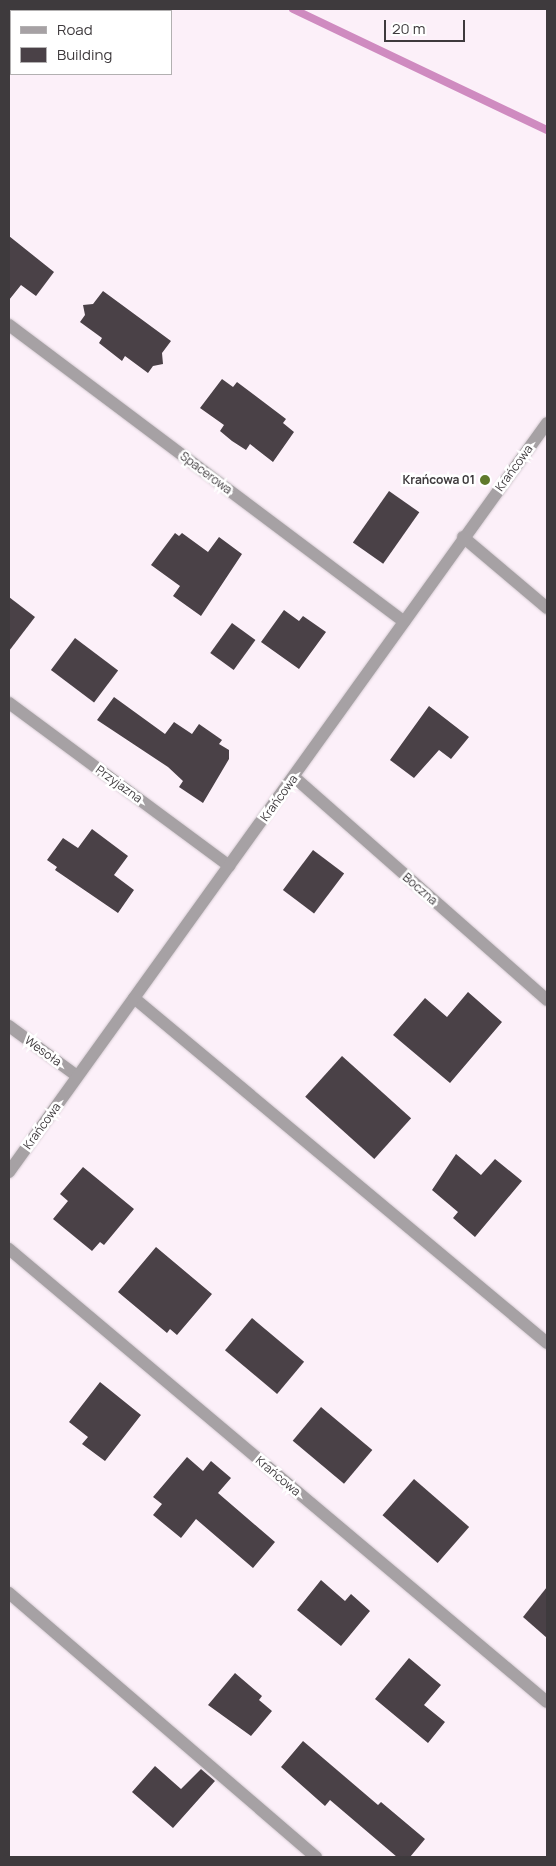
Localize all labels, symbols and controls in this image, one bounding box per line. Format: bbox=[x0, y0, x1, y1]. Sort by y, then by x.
legend bbox=[10, 10, 172, 75]
scale bar bbox=[386, 10, 467, 42]
text: 20 m bbox=[392, 18, 425, 39]
text: Road bbox=[57, 19, 93, 40]
text: Building bbox=[57, 44, 112, 65]
street label: Krańcowa bbox=[492, 442, 536, 494]
street label: Spacerowa bbox=[177, 449, 235, 497]
place label: Krańcowa 01 bbox=[403, 473, 475, 487]
marker: Krańcowa 01 bbox=[479, 474, 491, 486]
street label: Przyjazna bbox=[93, 762, 145, 806]
street label: Krańcowa bbox=[257, 772, 301, 824]
street label: Boczna bbox=[400, 870, 440, 908]
street label: Wesoła bbox=[22, 1033, 64, 1069]
street label: Krańcowa bbox=[20, 1100, 64, 1152]
street label: Krańcowa bbox=[253, 1453, 303, 1499]

